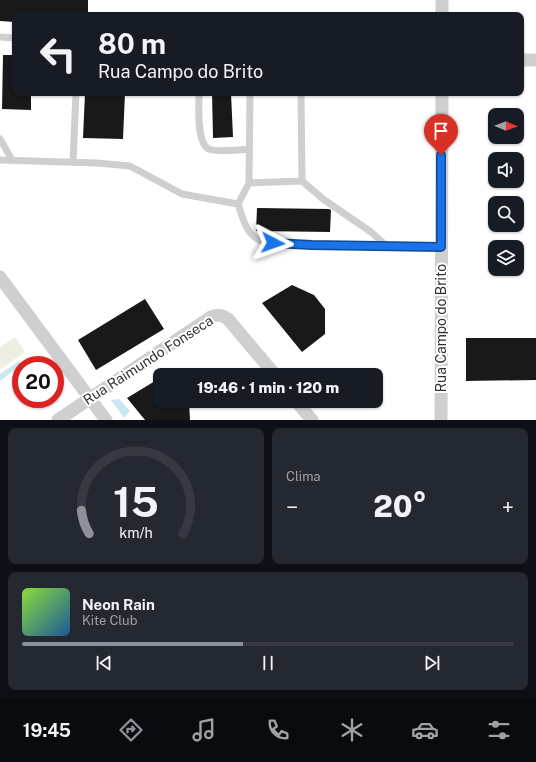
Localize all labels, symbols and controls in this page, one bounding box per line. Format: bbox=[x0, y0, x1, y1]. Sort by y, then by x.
text: 80 m bbox=[98, 27, 166, 60]
icon: left bbox=[32, 28, 84, 80]
text: Rua Campo do Brito bbox=[98, 61, 263, 82]
north arrow bbox=[488, 108, 524, 144]
map controls bbox=[488, 108, 524, 276]
pin bbox=[424, 114, 458, 155]
icon: arrive bbox=[430, 120, 452, 142]
button: sound bbox=[488, 152, 524, 188]
button: search bbox=[488, 196, 524, 232]
position arrow bbox=[252, 222, 294, 264]
button: layers bbox=[488, 240, 524, 276]
street label: Rua Campo do Brito bbox=[433, 264, 449, 392]
street label: Rua Raimundo Fonseca bbox=[80, 312, 216, 408]
speed limit sign: 20 bbox=[12, 356, 64, 408]
text: 19:46 · 1 min · 120 m bbox=[197, 379, 339, 396]
text: Clima bbox=[286, 469, 321, 484]
text: 15 bbox=[113, 477, 159, 526]
text: 20° bbox=[373, 488, 427, 524]
text: − bbox=[286, 494, 298, 520]
text: + bbox=[502, 494, 514, 520]
text: km/h bbox=[119, 524, 153, 541]
text: Neon Rain bbox=[82, 596, 155, 613]
text: Kite Club bbox=[82, 613, 137, 628]
icon: previous bbox=[93, 652, 115, 674]
icon: pause bbox=[257, 652, 279, 674]
icon: next bbox=[421, 652, 443, 674]
icon: directions bbox=[117, 716, 145, 744]
icon: music bbox=[190, 716, 218, 744]
icon: phone bbox=[264, 716, 292, 744]
icon: climate bbox=[338, 716, 366, 744]
icon: car bbox=[411, 716, 439, 744]
icon: filters bbox=[485, 716, 513, 744]
text: 19:45 bbox=[23, 720, 71, 741]

